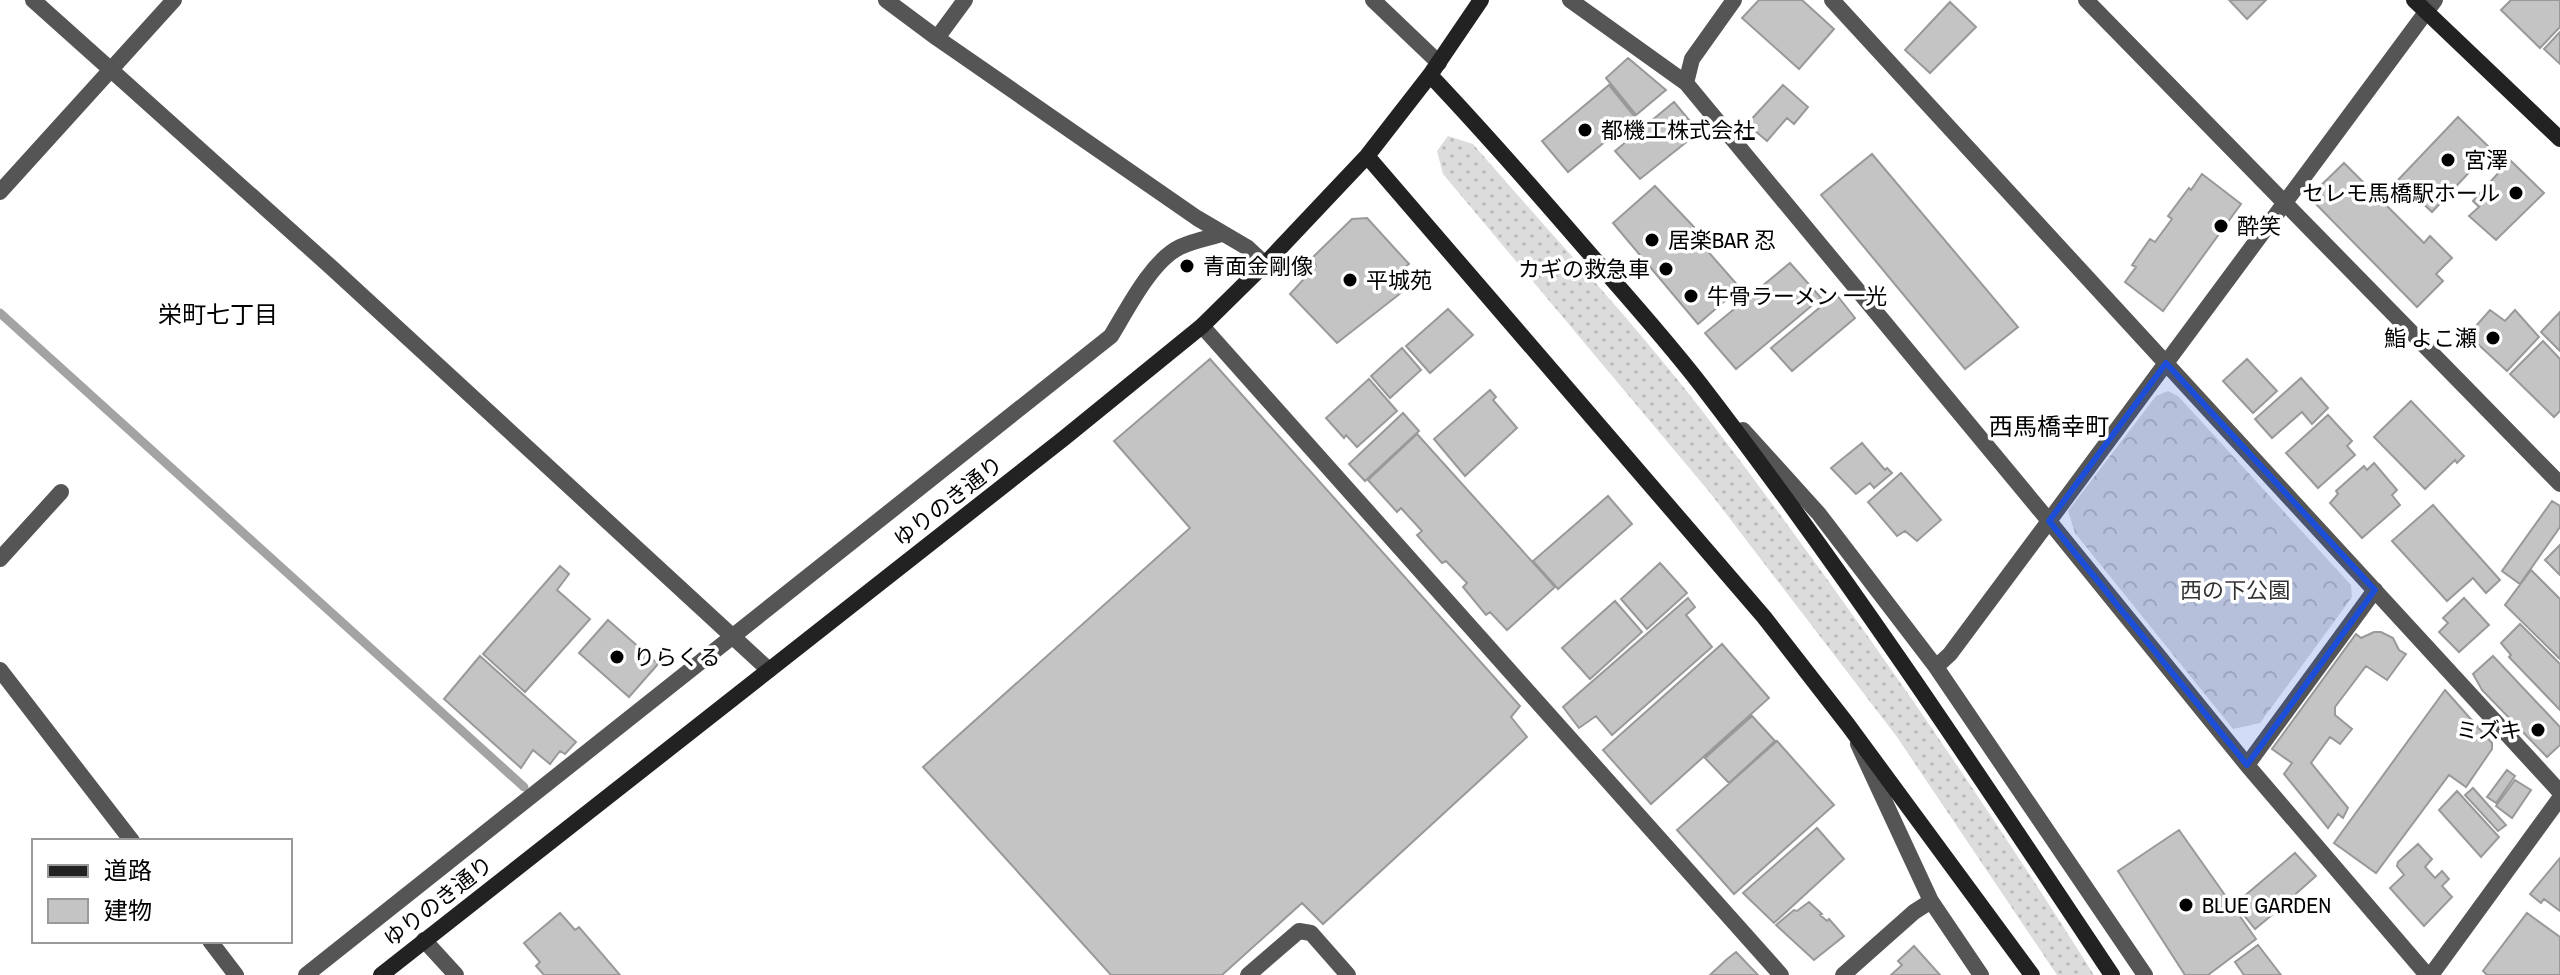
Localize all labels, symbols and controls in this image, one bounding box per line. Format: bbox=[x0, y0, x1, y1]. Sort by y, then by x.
place label: 都機工株式会社 bbox=[1601, 115, 1755, 145]
marker: 都機工株式会社 bbox=[1576, 121, 1594, 139]
place label: 宮澤 bbox=[2464, 145, 2508, 175]
marker: 宮澤 bbox=[2439, 151, 2457, 169]
place label: セレモ馬橋駅ホール bbox=[2302, 178, 2500, 208]
marker: セレモ馬橋駅ホール bbox=[2507, 184, 2525, 202]
place label: 酔笑 bbox=[2237, 211, 2281, 241]
marker: 酔笑 bbox=[2212, 217, 2230, 235]
place label: 居楽BAR 忍 bbox=[1668, 225, 1776, 255]
marker: 居楽BAR 忍 bbox=[1643, 231, 1661, 249]
place label: 青面金剛像 bbox=[1203, 251, 1313, 281]
place label: カギの救急車 bbox=[1518, 254, 1650, 284]
marker: 青面金剛像 bbox=[1178, 257, 1196, 275]
marker: カギの救急車 bbox=[1657, 260, 1675, 278]
place label: 平城苑 bbox=[1366, 265, 1432, 295]
marker: 平城苑 bbox=[1341, 271, 1359, 289]
place label: 牛骨ラーメン 一光 bbox=[1707, 281, 1887, 311]
marker: 牛骨ラーメン 一光 bbox=[1682, 287, 1700, 305]
district label: 栄町七丁目 bbox=[158, 298, 278, 330]
place label: 鮨 よこ瀬 bbox=[2384, 323, 2477, 353]
marker: 鮨 よこ瀬 bbox=[2484, 329, 2502, 347]
district label: 西馬橋幸町 bbox=[1989, 410, 2109, 442]
street label: ゆりのき通り bbox=[887, 449, 1009, 553]
park label: 西の下公園 bbox=[2180, 575, 2290, 605]
place label: りらくる bbox=[633, 642, 721, 672]
marker: りらくる bbox=[608, 648, 626, 666]
place label: ミズキ bbox=[2456, 715, 2522, 745]
marker: ミズキ bbox=[2529, 721, 2547, 739]
legend bbox=[32, 839, 292, 943]
street label: ゆりのき通り bbox=[377, 849, 499, 953]
text: 道路 bbox=[104, 854, 152, 886]
place label: BLUE GARDEN bbox=[2202, 890, 2331, 920]
text: 建物 bbox=[104, 894, 152, 926]
marker: BLUE GARDEN bbox=[2177, 896, 2195, 914]

